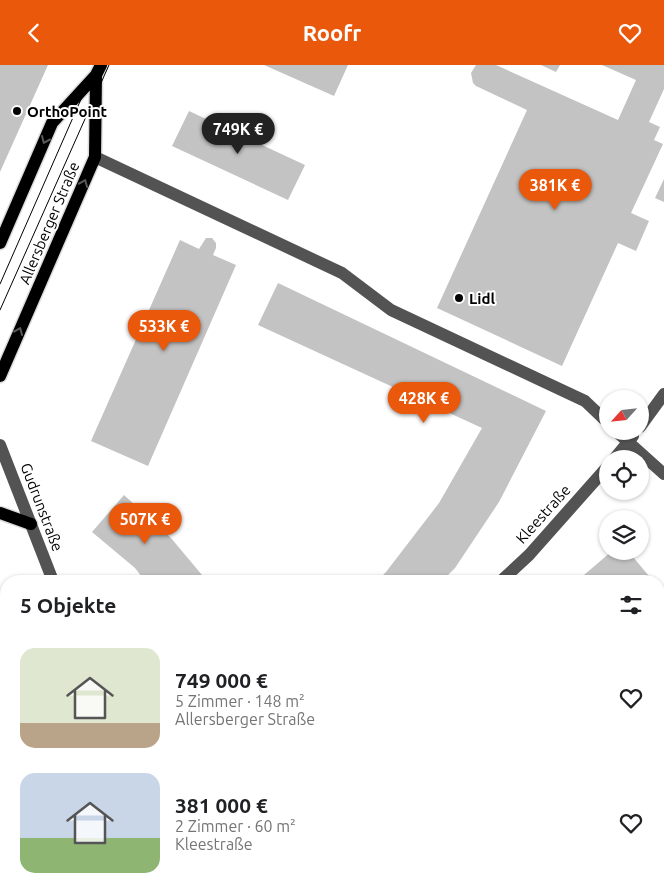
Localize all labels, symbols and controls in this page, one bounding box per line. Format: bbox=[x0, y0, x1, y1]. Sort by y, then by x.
icon: back bbox=[20, 19, 48, 47]
icon: heart bbox=[616, 19, 644, 47]
text: Roofr bbox=[303, 20, 361, 45]
place label: OrthoPoint bbox=[27, 103, 108, 120]
marker: OrthoPoint bbox=[11, 105, 23, 117]
pin: 749K € bbox=[197, 113, 279, 155]
text: 749K € bbox=[213, 120, 263, 138]
one-way arrow bbox=[41, 135, 52, 144]
street label: Allersberger Straße bbox=[16, 159, 82, 287]
pin: 381K € bbox=[514, 169, 596, 211]
text: 381K € bbox=[530, 176, 580, 194]
one-way arrow bbox=[78, 179, 88, 187]
place label: Lidl bbox=[469, 290, 495, 307]
marker: Lidl bbox=[453, 292, 465, 304]
pin: 533K € bbox=[123, 309, 205, 352]
text: 533K € bbox=[139, 317, 189, 335]
one-way arrow bbox=[13, 328, 23, 336]
pin: 428K € bbox=[383, 381, 465, 424]
text: 428K € bbox=[399, 389, 449, 407]
north arrow bbox=[599, 390, 649, 440]
map controls bbox=[599, 390, 649, 560]
button: locate bbox=[599, 450, 649, 500]
street label: Gudrunstraße bbox=[17, 460, 67, 554]
street label: Kleestraße bbox=[512, 481, 574, 547]
pin: 507K € bbox=[104, 503, 186, 545]
text: 507K € bbox=[120, 510, 170, 528]
button: layers bbox=[599, 510, 649, 560]
icon: filters bbox=[617, 591, 645, 619]
text: 5 Objekte bbox=[20, 593, 116, 617]
icon: home bbox=[60, 668, 120, 728]
text: 749 000 € bbox=[175, 668, 268, 692]
icon: heart bbox=[617, 684, 645, 712]
text: 5 Zimmer · 148 m² bbox=[175, 692, 305, 710]
text: Allersberger Straße bbox=[175, 710, 315, 728]
icon: home bbox=[60, 793, 120, 853]
text: 381 000 € bbox=[175, 793, 268, 817]
icon: heart bbox=[617, 809, 645, 837]
text: 2 Zimmer · 60 m² bbox=[175, 817, 296, 835]
text: Kleestraße bbox=[175, 835, 253, 853]

